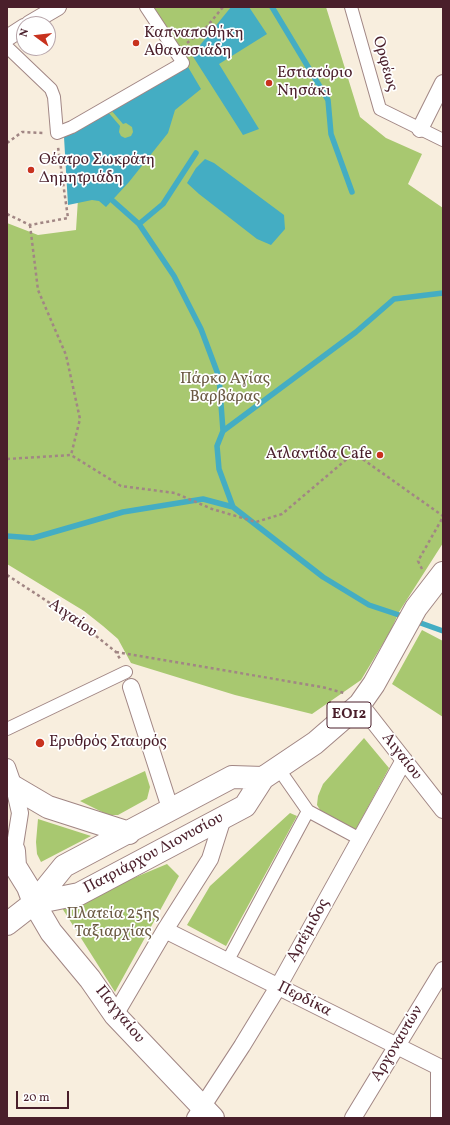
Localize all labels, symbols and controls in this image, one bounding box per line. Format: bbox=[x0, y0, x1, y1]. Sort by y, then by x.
north arrow bbox=[16, 16, 56, 56]
place label: Καπναποθήκη Αθανασιάδη bbox=[144, 24, 244, 62]
text: N bbox=[17, 27, 33, 39]
street label: Ορφέως bbox=[367, 34, 401, 94]
marker: Καπναποθήκη Αθανασιάδη bbox=[131, 38, 141, 48]
place label: Εστιατόριο Νησάκι bbox=[277, 64, 352, 102]
marker: Εστιατόριο Νησάκι bbox=[264, 78, 274, 88]
place label: Θέατρο Σωκράτη Δημητριάδη bbox=[39, 151, 155, 189]
marker: Θέατρο Σωκράτη Δημητριάδη bbox=[26, 165, 36, 175]
park label: Πάρκο Αγίας Βαρβάρας bbox=[180, 370, 270, 408]
place label: Ατλαντίδα Cafe bbox=[266, 445, 372, 465]
marker: Ατλαντίδα Cafe bbox=[375, 450, 385, 460]
street label: Αιγαίου bbox=[44, 595, 100, 643]
road number: ΕΟ12 bbox=[327, 702, 371, 728]
street label: Αιγαίου bbox=[377, 730, 425, 784]
place label: Ερυθρός Σταυρός bbox=[49, 733, 167, 753]
marker: Ερυθρός Σταυρός bbox=[34, 737, 46, 749]
street label: Πατριάρχου Διονυσίου bbox=[81, 809, 227, 899]
street label: Αρτέμιδος bbox=[284, 896, 334, 966]
park label: Πλατεία 25ης Ταξιαρχίας bbox=[66, 905, 160, 943]
street label: Περδίκα bbox=[274, 978, 334, 1022]
street label: Παγγαίου bbox=[90, 982, 148, 1048]
street label: Αργοναυτών bbox=[368, 1003, 428, 1085]
scale bar bbox=[18, 1083, 71, 1109]
text: 20 m bbox=[23, 1090, 50, 1106]

